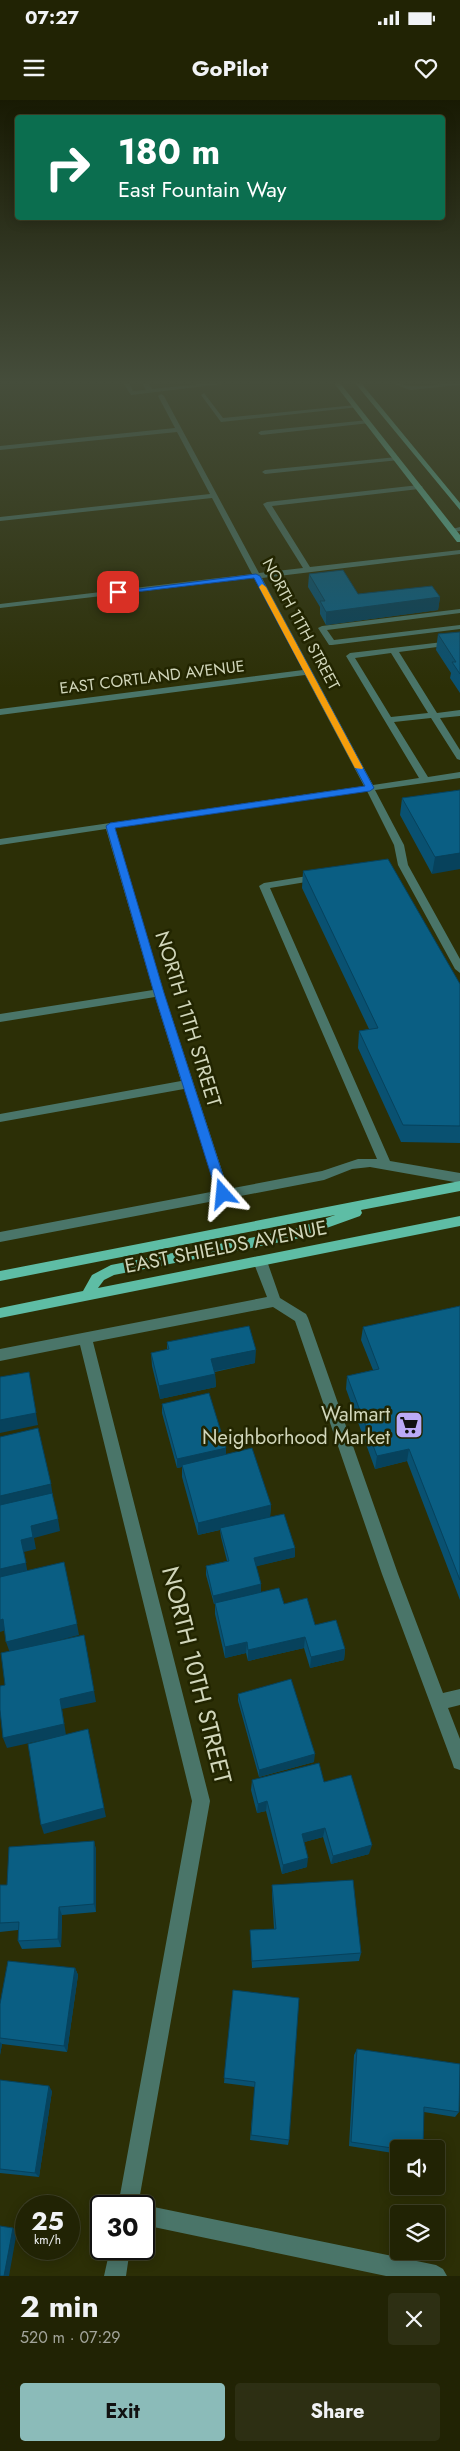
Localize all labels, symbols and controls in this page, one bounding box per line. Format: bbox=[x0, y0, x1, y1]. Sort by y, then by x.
text: 07:27 bbox=[25, 4, 79, 31]
text: GoPilot bbox=[192, 52, 268, 84]
icon: menu bbox=[20, 54, 48, 82]
icon: heart bbox=[412, 54, 440, 82]
text: 180 m bbox=[118, 127, 220, 177]
icon: right bbox=[35, 135, 100, 200]
text: East Fountain Way bbox=[118, 173, 286, 205]
street label: NORTH 11TH STREET bbox=[257, 554, 346, 694]
pin bbox=[97, 571, 139, 613]
icon: arrive bbox=[104, 578, 132, 606]
street label: EAST CORTLAND AVENUE bbox=[58, 654, 246, 700]
street label: NORTH 11TH STREET bbox=[147, 928, 229, 1111]
position arrow bbox=[196, 1167, 248, 1219]
street label: EAST SHIELDS AVENUE bbox=[122, 1213, 330, 1281]
place label: Walmart Neighborhood Market bbox=[202, 1400, 390, 1452]
supermarket icon: Walmart Neighborhood Market bbox=[394, 1410, 424, 1440]
street label: NORTH 10TH STREET bbox=[153, 1563, 241, 1787]
map controls bbox=[390, 2140, 445, 2260]
button: sound bbox=[390, 2140, 445, 2195]
speed limit sign: 30 bbox=[90, 2195, 155, 2260]
text: 25 bbox=[31, 2203, 64, 2239]
button: layers bbox=[390, 2205, 445, 2260]
text: km/h bbox=[34, 2231, 61, 2249]
text: 2 min bbox=[20, 2285, 99, 2328]
button: close bbox=[388, 2293, 440, 2345]
text: 520 m · 07:29 bbox=[20, 2326, 121, 2349]
button: Exit bbox=[20, 2383, 225, 2441]
button: Share bbox=[235, 2383, 440, 2441]

